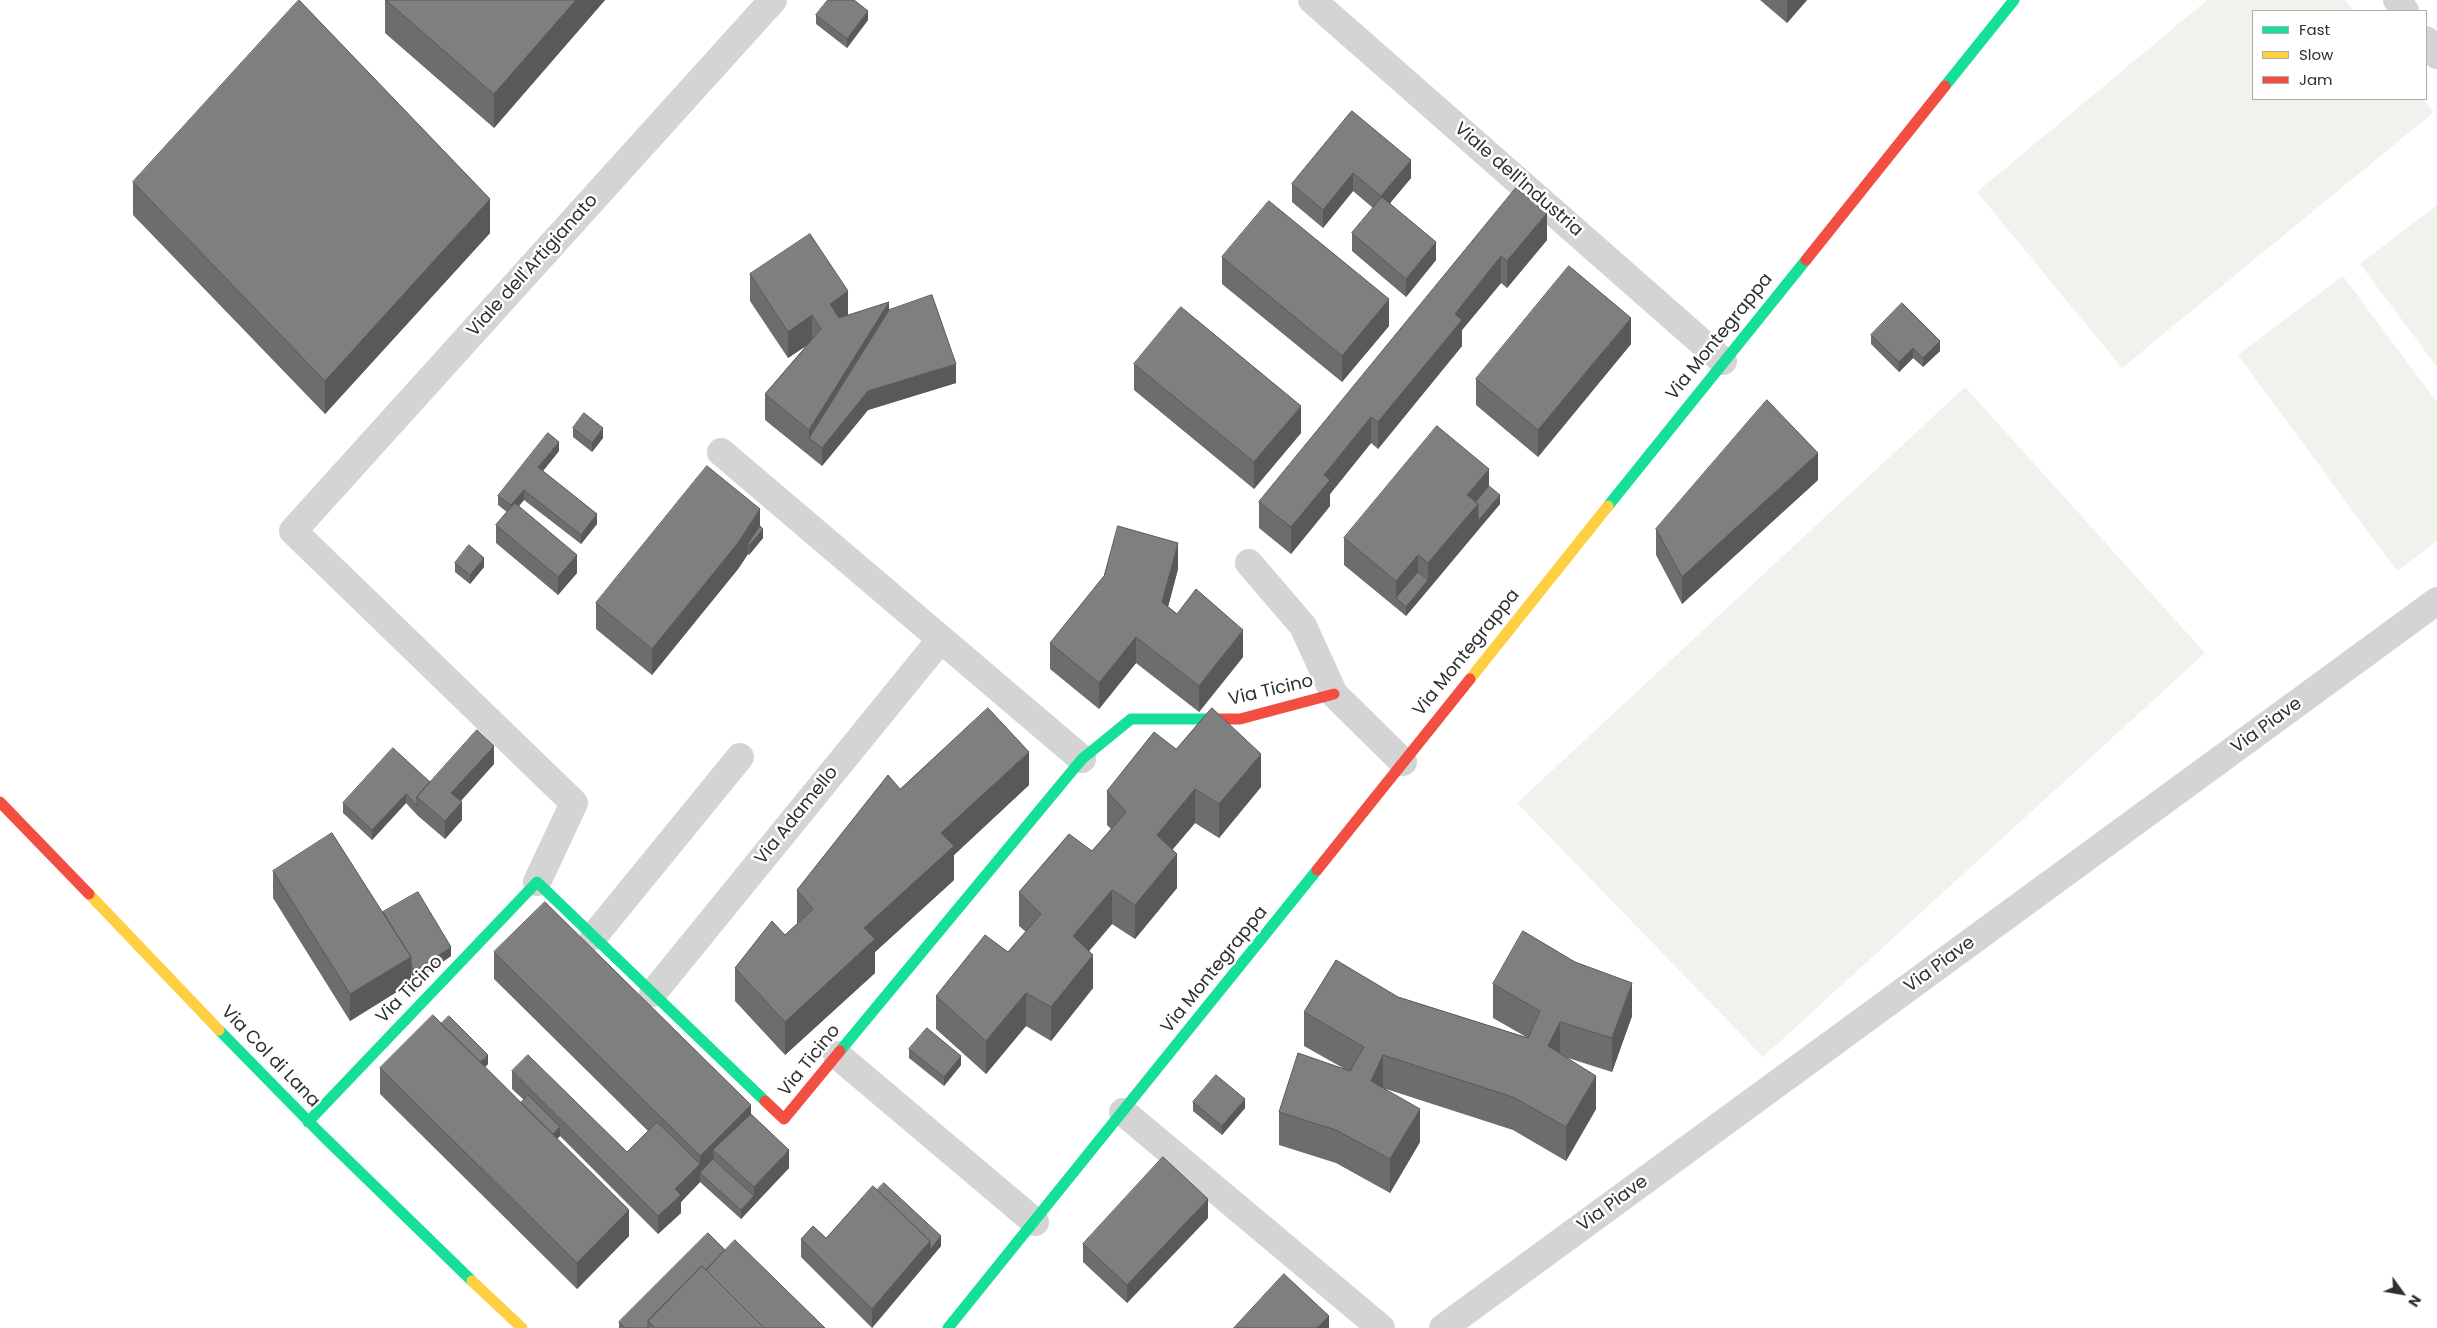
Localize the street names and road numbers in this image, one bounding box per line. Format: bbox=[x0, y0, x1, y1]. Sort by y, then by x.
street label: Viale dell'Industria bbox=[1449, 118, 1587, 242]
street label: Viale dell'Artigianato bbox=[463, 190, 603, 342]
street label: Via Montegrappa bbox=[1662, 269, 1778, 405]
street label: Via Montegrappa bbox=[1409, 585, 1525, 721]
street label: Via Ticino bbox=[1227, 671, 1315, 711]
street label: Via Piave bbox=[2228, 693, 2306, 759]
street label: Via Adamello bbox=[751, 763, 843, 869]
street label: Via Montegrappa bbox=[1157, 902, 1273, 1038]
street label: Via Piave bbox=[1901, 932, 1979, 998]
street label: Via Ticino bbox=[372, 952, 448, 1028]
street label: Via Col di Lana bbox=[216, 1002, 324, 1112]
street label: Via Ticino bbox=[775, 1021, 845, 1101]
street label: Via Piave bbox=[1574, 1171, 1652, 1237]

